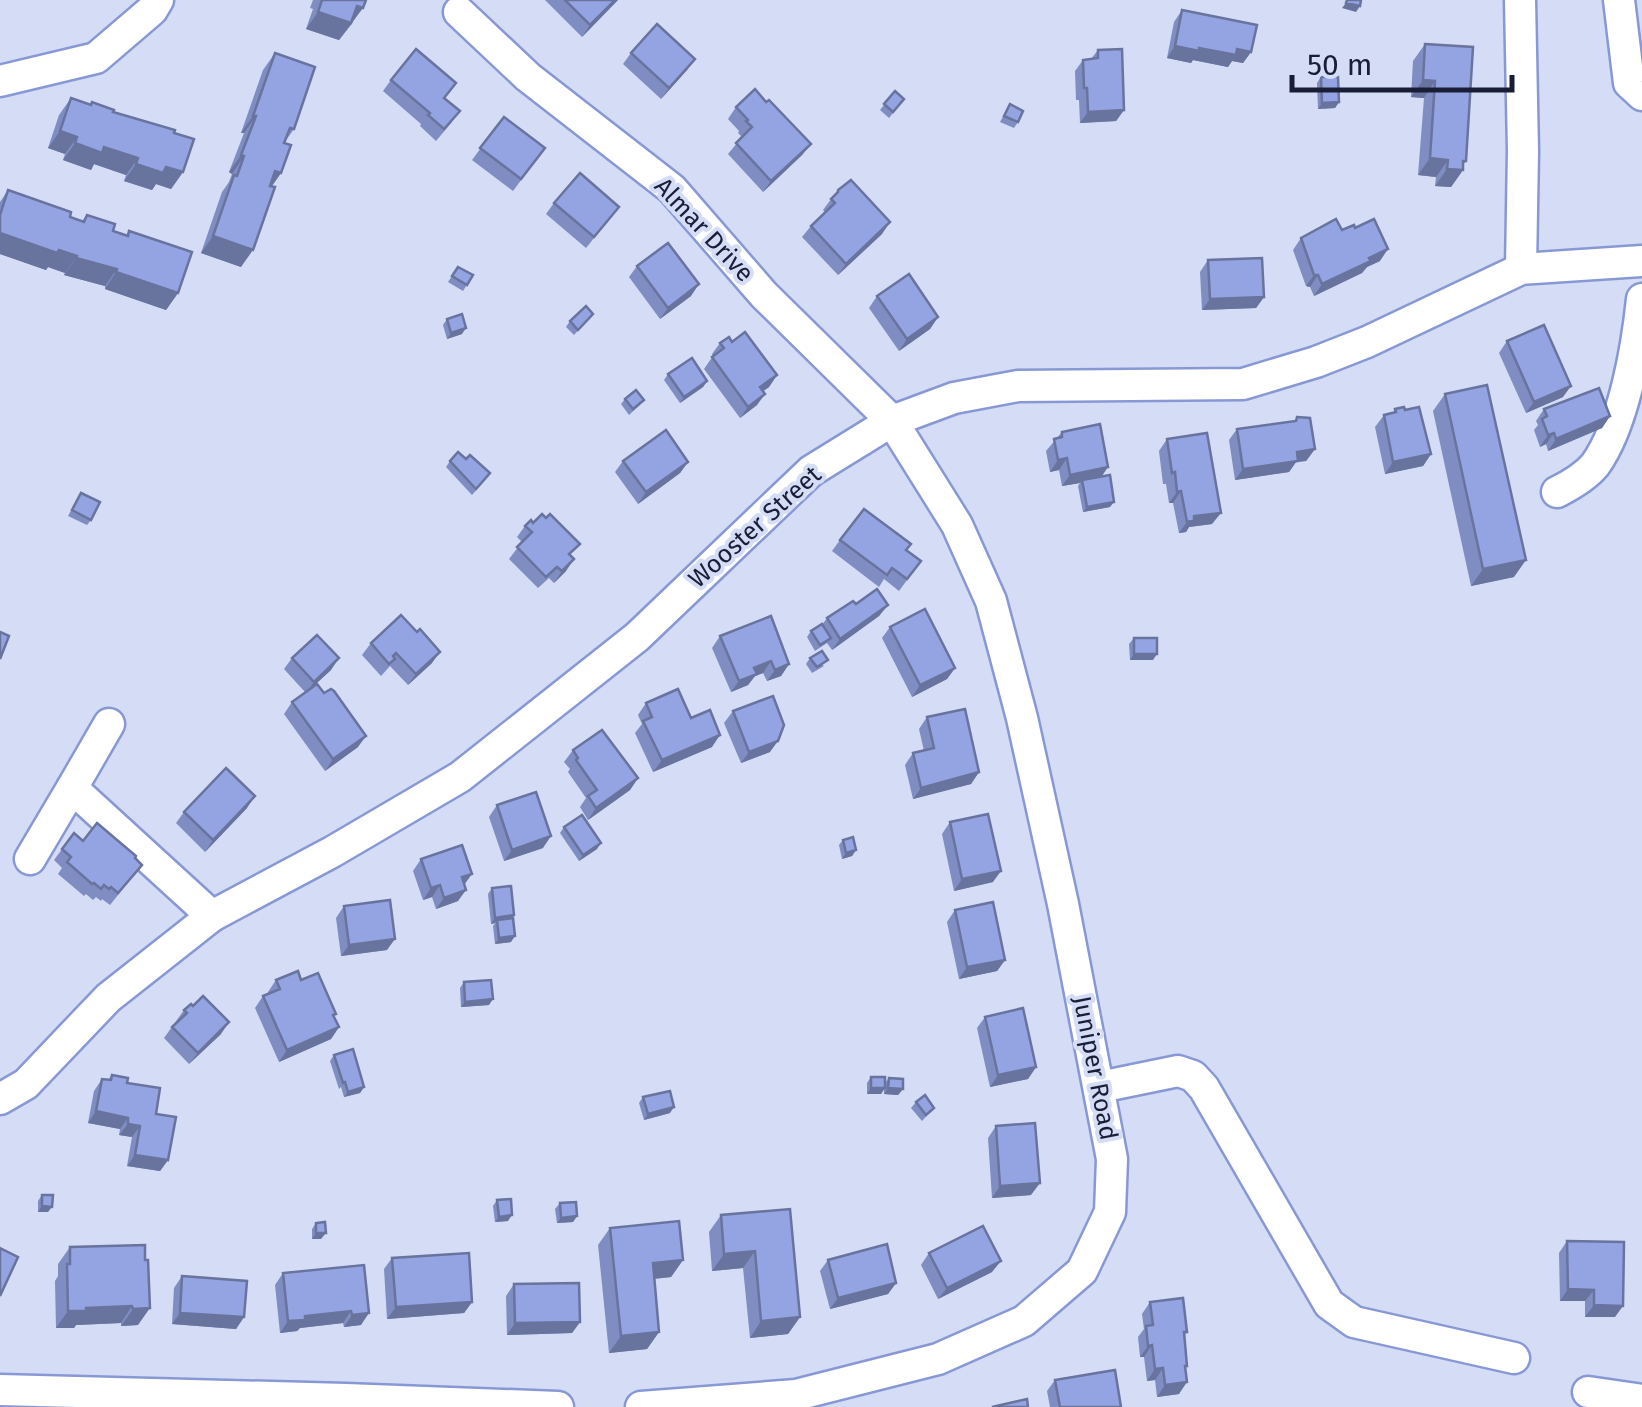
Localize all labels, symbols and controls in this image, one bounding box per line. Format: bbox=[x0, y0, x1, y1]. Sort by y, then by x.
scale bar bbox=[1292, 30, 1512, 92]
text: 50 m bbox=[1307, 47, 1372, 83]
street label: Almar Drive bbox=[648, 172, 760, 288]
street label: Wooster Street bbox=[683, 459, 828, 594]
street label: Juniper Road bbox=[1066, 993, 1124, 1143]

